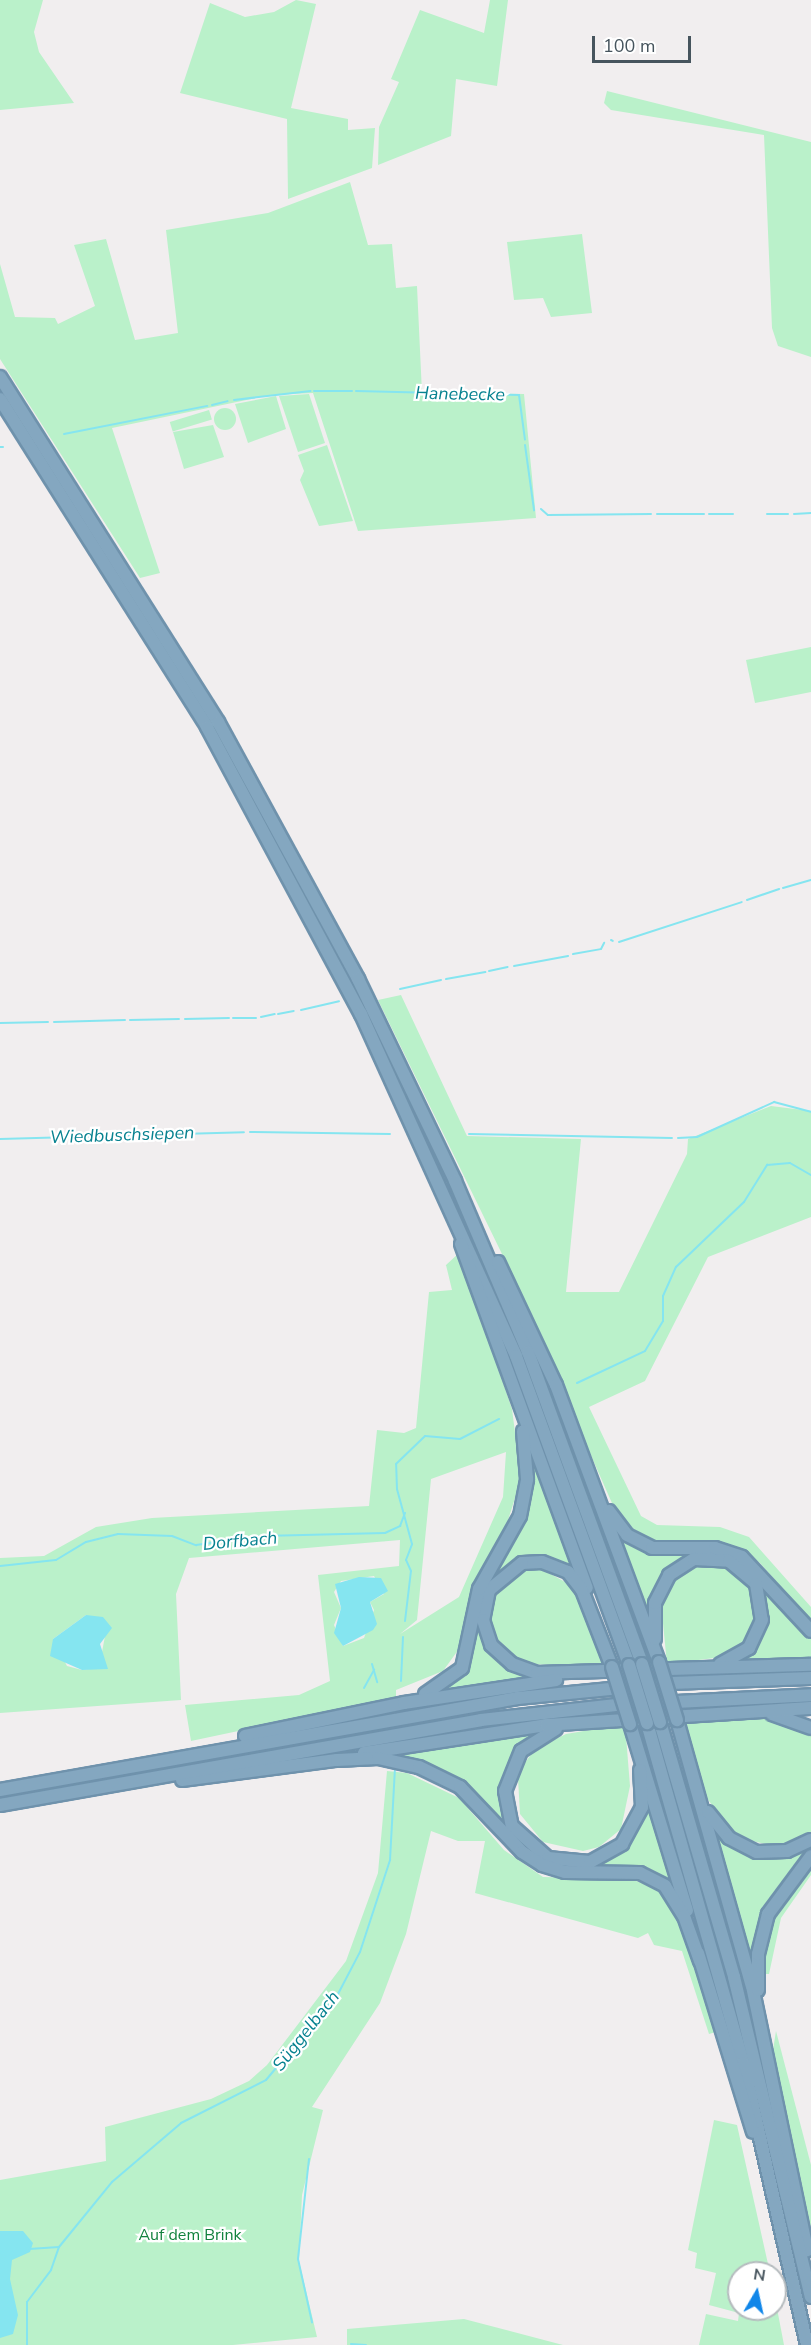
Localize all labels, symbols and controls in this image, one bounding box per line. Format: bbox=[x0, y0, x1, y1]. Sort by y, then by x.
scale bar bbox=[595, 24, 694, 62]
text: 100 m bbox=[603, 34, 655, 58]
water label: Hanebecke bbox=[415, 382, 505, 406]
water label: Wiedbuschsiepen bbox=[49, 1122, 195, 1148]
water label: Dorfbach bbox=[202, 1527, 278, 1555]
water label: Süggelbach bbox=[268, 1987, 344, 2075]
park label: Auf dem Brink bbox=[138, 2225, 242, 2245]
north arrow bbox=[727, 2261, 787, 2321]
text: N bbox=[752, 2263, 767, 2287]

